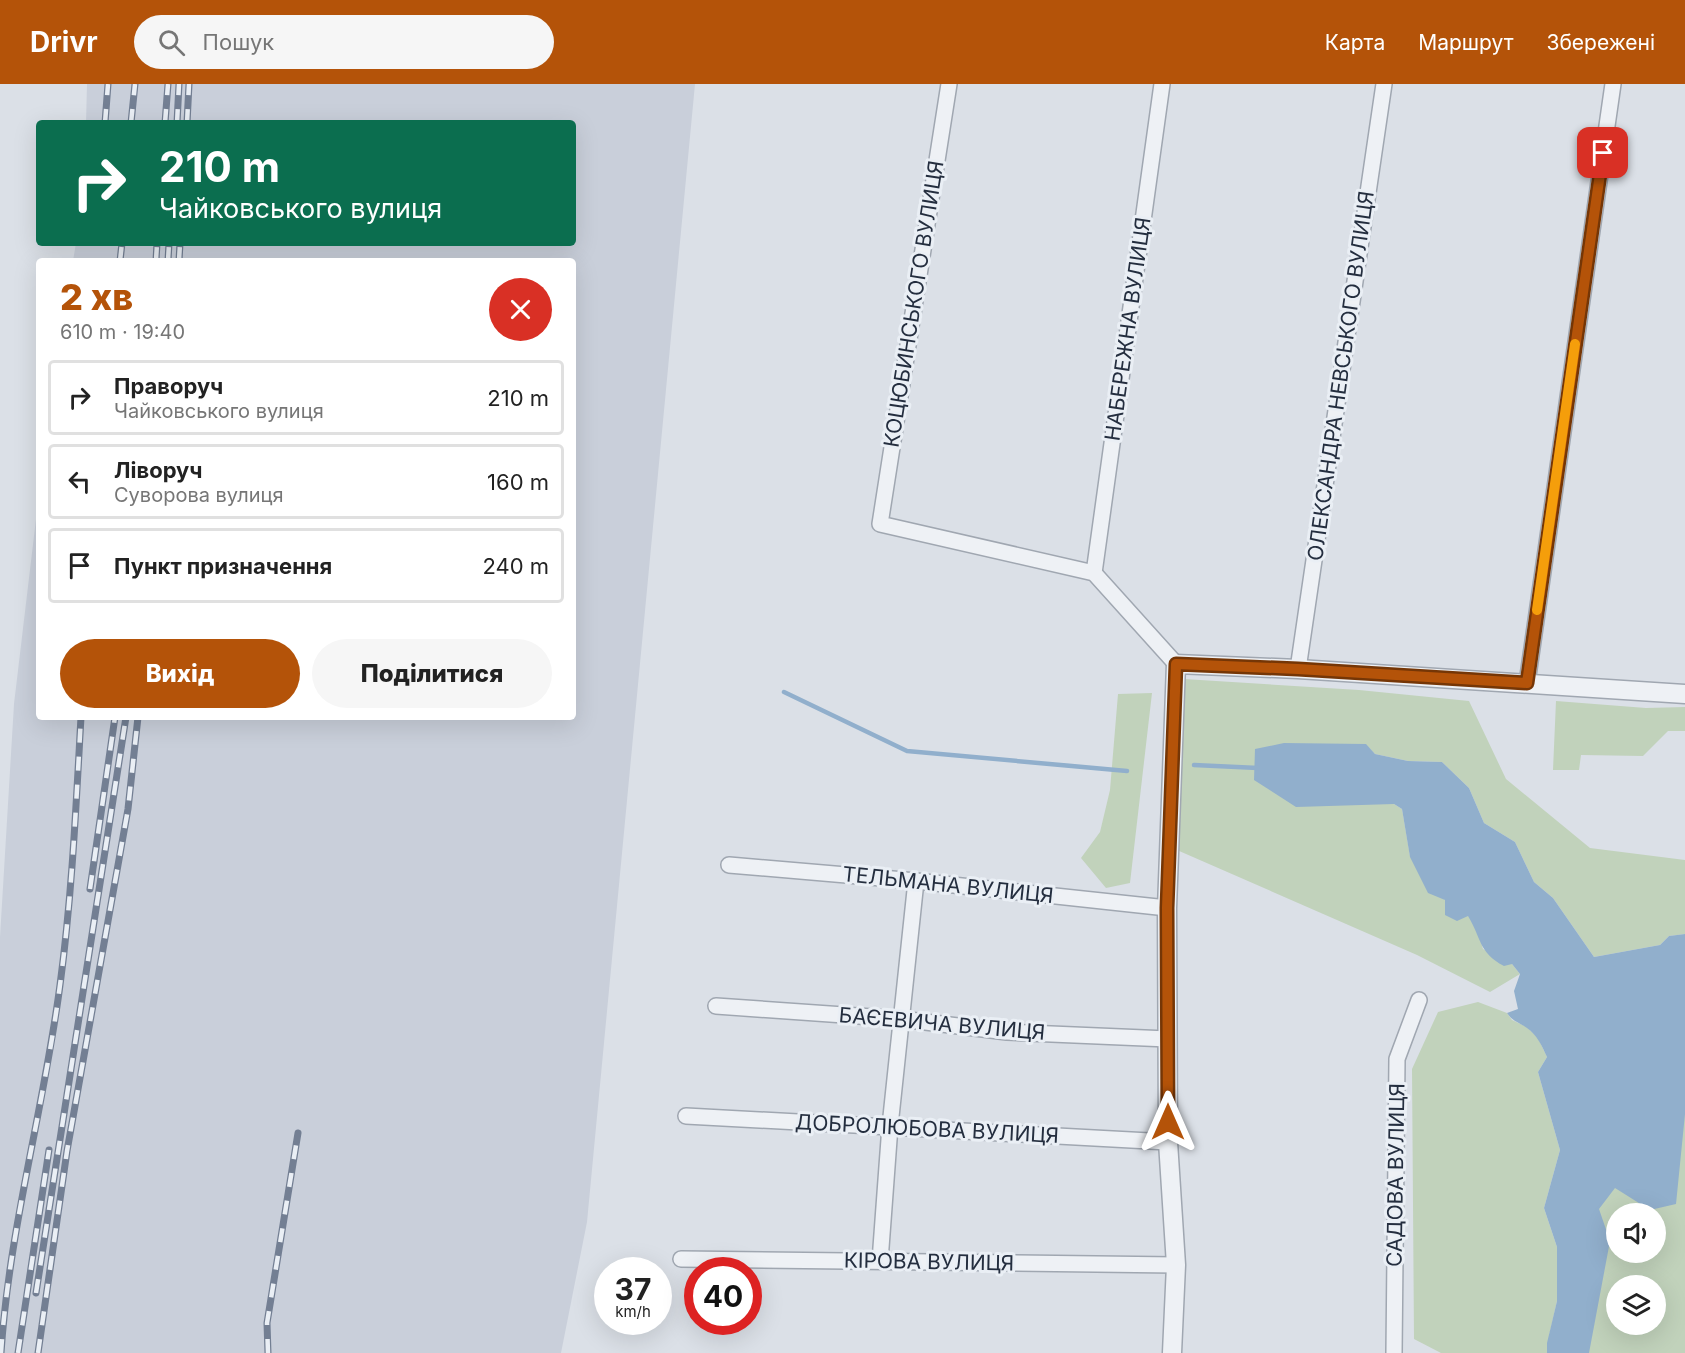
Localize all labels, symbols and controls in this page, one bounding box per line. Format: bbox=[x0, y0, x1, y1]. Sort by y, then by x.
search box bbox=[134, 15, 554, 69]
text: Drivr bbox=[30, 25, 98, 59]
icon: search bbox=[155, 26, 188, 59]
text: Пошук bbox=[203, 29, 274, 55]
text: Карта bbox=[1325, 30, 1385, 55]
text: Маршрут bbox=[1418, 30, 1513, 55]
text: Збережені bbox=[1546, 30, 1655, 55]
pin bbox=[1577, 127, 1628, 178]
icon: arrive bbox=[1586, 136, 1619, 169]
text: 210 m bbox=[159, 141, 280, 192]
icon: right bbox=[60, 144, 138, 222]
street label: КОЦЮБИНСЬКОГО ВУЛИЦЯ bbox=[878, 159, 949, 449]
street label: ОЛЕКСАНДРА НЕВСЬКОГО ВУЛИЦЯ bbox=[1302, 189, 1379, 563]
text: Чайковського вулиця bbox=[159, 192, 442, 225]
street label: НАБЕРЕЖНА ВУЛИЦЯ bbox=[1099, 215, 1156, 442]
text: 2 хв bbox=[60, 275, 133, 319]
button: close bbox=[489, 278, 552, 341]
text: 610 m · 19:40 bbox=[60, 320, 185, 344]
text: Праворуч bbox=[114, 373, 223, 399]
icon: right bbox=[63, 381, 96, 414]
text: 210 m bbox=[487, 385, 549, 411]
text: Чайковського вулиця bbox=[114, 399, 324, 423]
text: Ліворуч bbox=[114, 457, 202, 483]
icon: left bbox=[63, 465, 96, 498]
text: 160 m bbox=[487, 469, 549, 495]
text: Суворова вулиця bbox=[114, 483, 284, 507]
icon: arrive bbox=[63, 549, 96, 582]
text: Пункт призначення bbox=[114, 553, 332, 579]
text: 240 m bbox=[482, 553, 549, 579]
button: Вихід bbox=[60, 639, 300, 708]
button: Поділитися bbox=[312, 639, 552, 708]
street label: ТЕЛЬМАНА ВУЛИЦЯ bbox=[841, 861, 1055, 908]
street label: БАЄЕВИЧА ВУЛИЦЯ bbox=[838, 1002, 1046, 1045]
street label: САДОВА ВУЛИЦЯ bbox=[1381, 1083, 1410, 1267]
position arrow bbox=[1136, 1090, 1200, 1154]
street label: ДОБРОЛЮБОВА ВУЛИЦЯ bbox=[794, 1109, 1060, 1148]
map controls bbox=[1606, 1203, 1666, 1335]
button: sound bbox=[1606, 1203, 1666, 1263]
street label: КІРОВА ВУЛИЦЯ bbox=[844, 1248, 1014, 1275]
speed limit sign: 40 bbox=[684, 1257, 762, 1335]
text: 37 bbox=[615, 1271, 651, 1307]
button: layers bbox=[1606, 1275, 1666, 1335]
text: km/h bbox=[615, 1302, 651, 1321]

